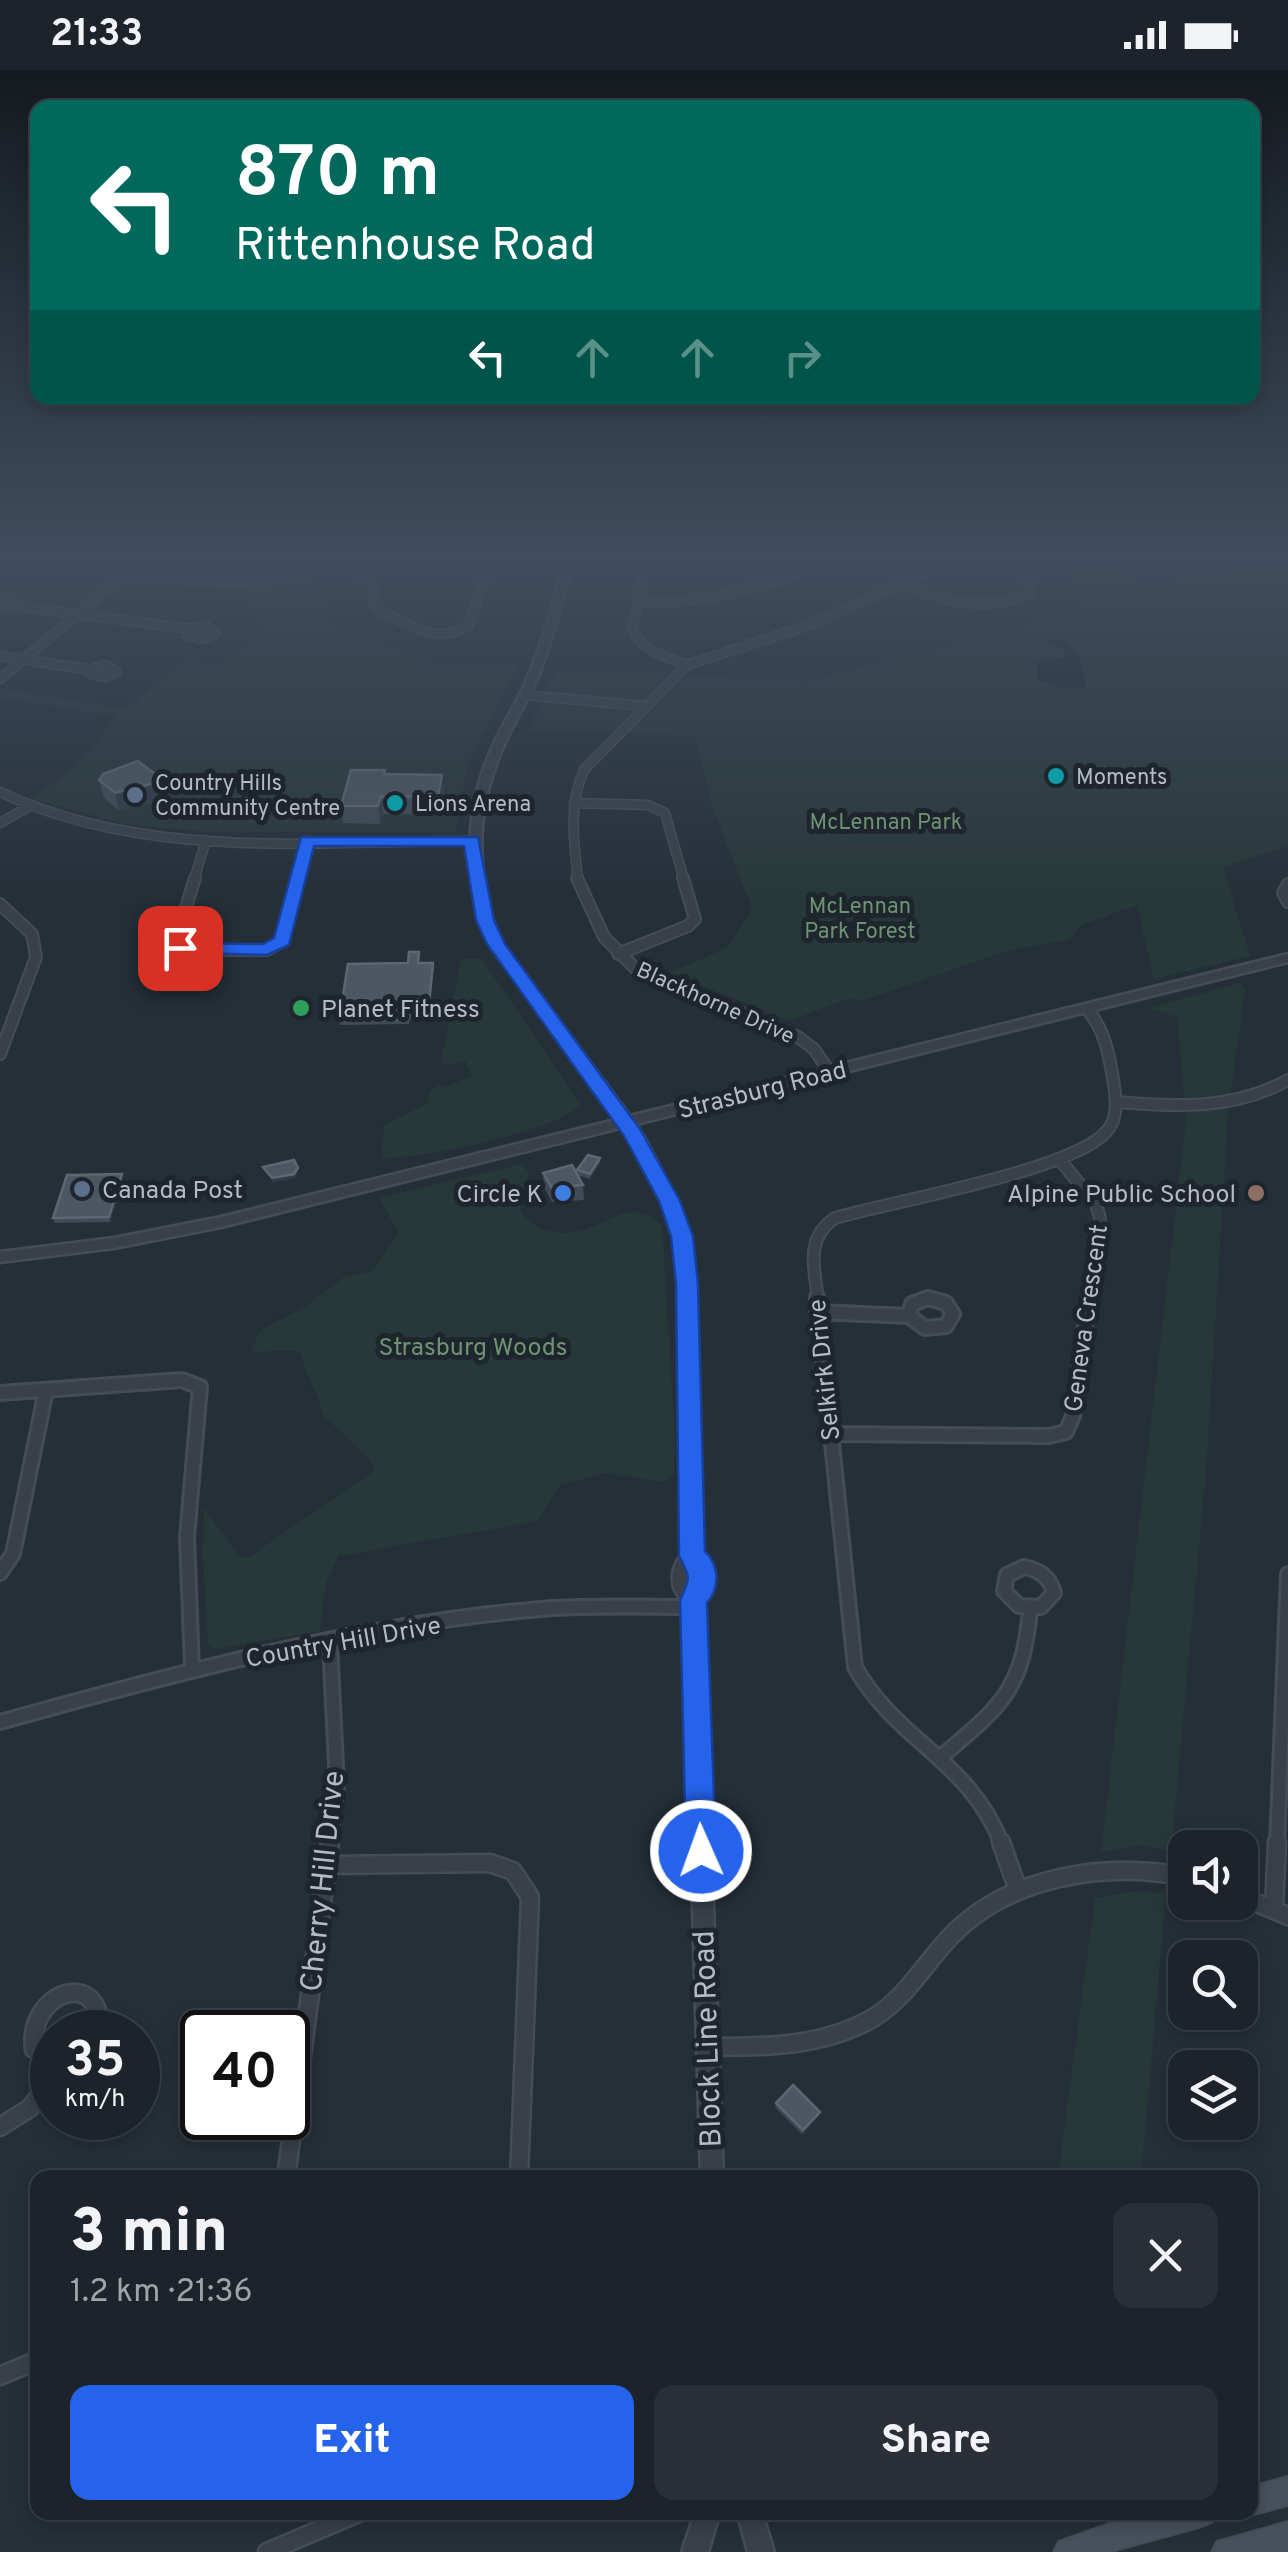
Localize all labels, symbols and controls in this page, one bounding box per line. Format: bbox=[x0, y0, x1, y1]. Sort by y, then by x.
text: 21:33 bbox=[50, 11, 143, 60]
text: 870 m bbox=[235, 132, 440, 221]
icon: left bbox=[70, 140, 200, 270]
text: Rittenhouse Road bbox=[235, 219, 595, 276]
icon: left bbox=[460, 330, 515, 385]
icon: ahead bbox=[565, 330, 620, 385]
icon: ahead bbox=[670, 330, 725, 385]
icon: right bbox=[775, 330, 830, 385]
marker: Moments bbox=[1045, 765, 1067, 787]
place label: Moments bbox=[1076, 765, 1167, 792]
place label: Country Hills Community Centre bbox=[155, 771, 340, 823]
marker: Country Hills Community Centre bbox=[124, 784, 146, 806]
marker: Lions Arena bbox=[384, 792, 406, 814]
place label: Lions Arena bbox=[415, 792, 531, 819]
park label: McLennan Park bbox=[809, 810, 963, 837]
park label: McLennan Park Forest bbox=[804, 894, 916, 946]
pin bbox=[138, 906, 223, 991]
icon: arrive bbox=[153, 921, 208, 976]
street label: Blackhorne Drive bbox=[632, 957, 798, 1051]
place label: Planet Fitness bbox=[321, 995, 480, 1027]
marker: Planet Fitness bbox=[290, 997, 312, 1019]
street label: Strasburg Road bbox=[675, 1056, 850, 1128]
place label: Canada Post bbox=[102, 1176, 243, 1208]
marker: Canada Post bbox=[71, 1178, 93, 1200]
place label: Circle K bbox=[456, 1180, 543, 1212]
place label: Alpine Public School bbox=[1007, 1180, 1236, 1212]
marker: Circle K bbox=[552, 1182, 574, 1204]
marker: Alpine Public School bbox=[1245, 1182, 1267, 1204]
street label: Geneva Crescent bbox=[1059, 1223, 1117, 1414]
street label: Selkirk Drive bbox=[803, 1297, 849, 1442]
park label: Strasburg Woods bbox=[378, 1333, 568, 1365]
street label: Country Hill Drive bbox=[243, 1611, 444, 1677]
street label: Cherry Hill Drive bbox=[294, 1769, 354, 1994]
position arrow bbox=[649, 1799, 753, 1903]
map controls bbox=[1168, 1830, 1258, 2140]
button: sound bbox=[1168, 1830, 1258, 1920]
street label: Block Line Road bbox=[687, 1930, 732, 2148]
button: search bbox=[1168, 1940, 1258, 2030]
speed limit sign: 40 bbox=[180, 2010, 310, 2140]
text: 35 bbox=[65, 2031, 125, 2094]
button: layers bbox=[1168, 2050, 1258, 2140]
text: km/h bbox=[65, 2084, 125, 2116]
text: 3 min bbox=[70, 2197, 228, 2273]
button: close bbox=[1113, 2203, 1218, 2308]
text: 1.2 km · 21:36 bbox=[70, 2273, 253, 2313]
button: Exit bbox=[70, 2385, 634, 2500]
button: Share bbox=[654, 2385, 1218, 2500]

